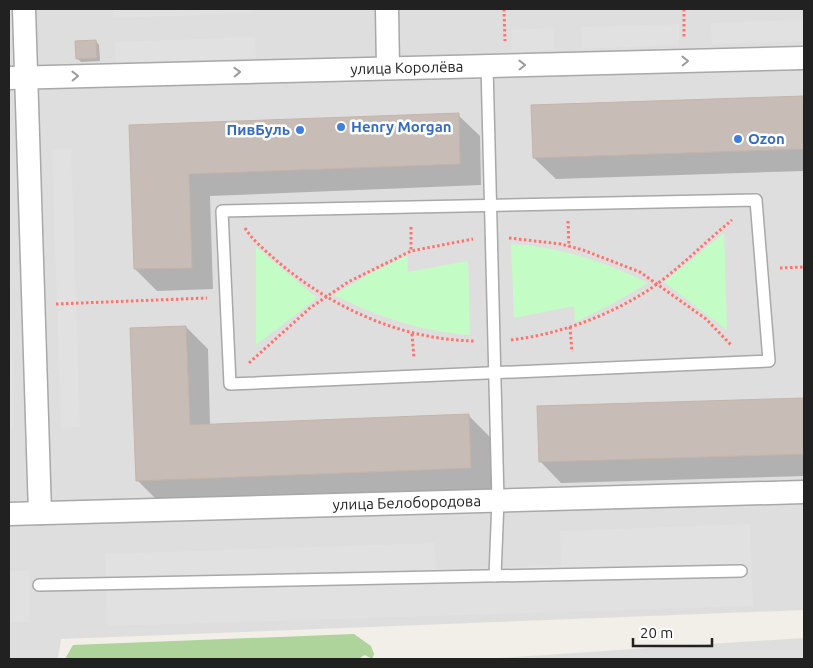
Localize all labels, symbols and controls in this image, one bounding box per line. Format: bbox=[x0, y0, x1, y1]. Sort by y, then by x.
one-way arrow bbox=[681, 55, 689, 66]
street label: улица Королёва bbox=[350, 58, 464, 77]
one-way arrow bbox=[518, 59, 526, 70]
one-way arrow bbox=[234, 67, 241, 77]
one-way arrow bbox=[72, 71, 79, 81]
place label: Henry Morgan bbox=[351, 118, 452, 135]
place label: ПивБуль bbox=[227, 121, 290, 138]
marker: Henry Morgan bbox=[335, 121, 347, 133]
marker: ПивБуль bbox=[294, 124, 306, 136]
place label: Ozon bbox=[748, 130, 785, 147]
marker: Ozon bbox=[732, 133, 744, 145]
street label: улица Белобородова bbox=[332, 492, 481, 513]
scale bar bbox=[633, 616, 712, 648]
text: 20 m bbox=[640, 624, 673, 641]

